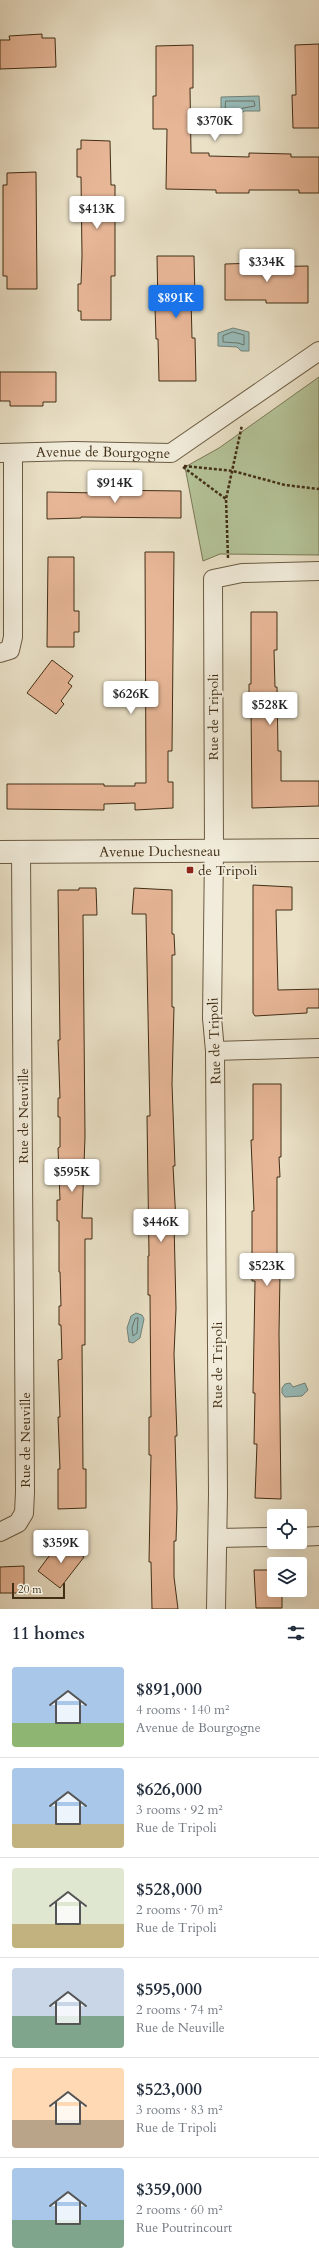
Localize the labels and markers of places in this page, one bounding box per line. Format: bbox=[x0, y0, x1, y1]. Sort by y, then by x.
pin: $370K bbox=[187, 108, 243, 142]
pin: $413K bbox=[69, 196, 125, 230]
pin: $334K bbox=[239, 249, 295, 283]
pin: $891K bbox=[148, 285, 204, 319]
pin: $914K bbox=[87, 470, 143, 504]
pin: $626K bbox=[103, 681, 159, 715]
pin: $528K bbox=[242, 692, 298, 726]
place label: de Tripoli bbox=[198, 861, 257, 880]
marker: de Tripoli bbox=[185, 865, 195, 875]
pin: $595K bbox=[44, 1159, 100, 1193]
pin: $446K bbox=[133, 1209, 189, 1243]
pin: $523K bbox=[239, 1253, 295, 1287]
pin: $359K bbox=[33, 1530, 89, 1564]

